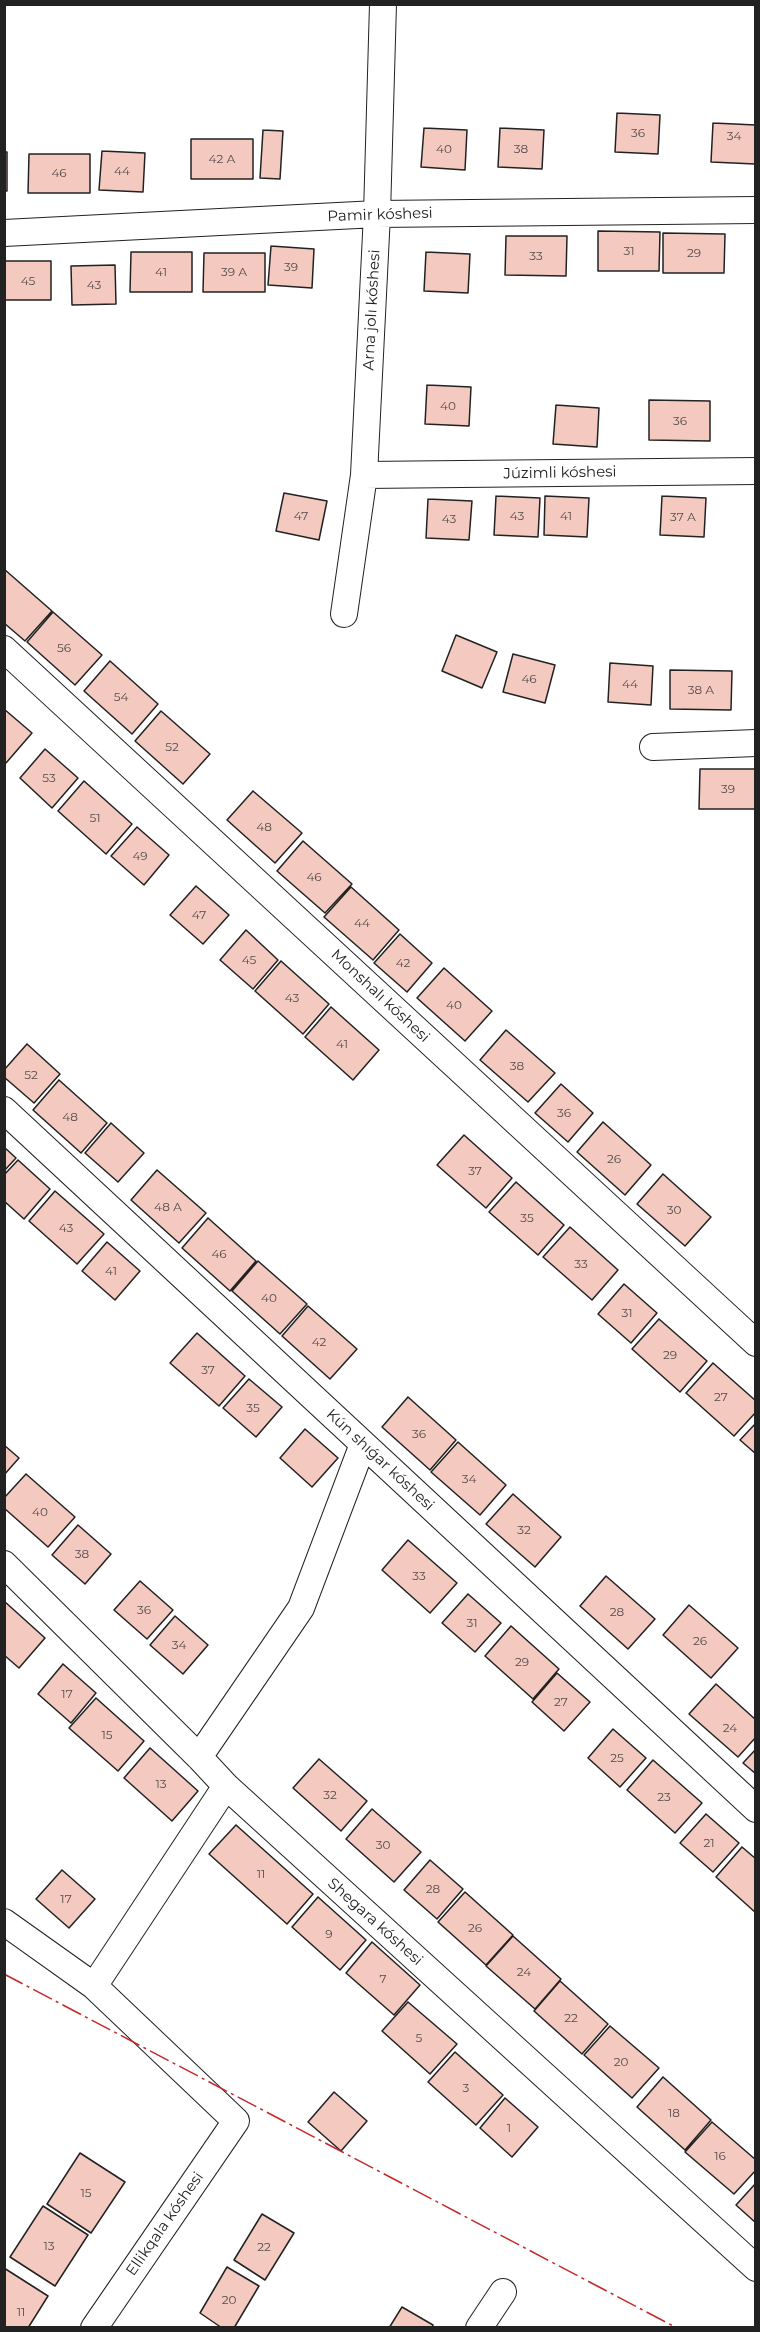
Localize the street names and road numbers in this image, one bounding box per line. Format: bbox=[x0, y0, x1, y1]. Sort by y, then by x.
street label: Pamir kóshesi bbox=[327, 204, 433, 226]
street label: Arna jolı kóshesi bbox=[360, 249, 384, 371]
street label: Júzimli kóshesi bbox=[503, 463, 617, 483]
street label: Monshalı kóshesi bbox=[327, 946, 433, 1046]
street label: Kún shıǵar kóshesi bbox=[322, 1405, 438, 1515]
street label: Shegara kóshesi bbox=[324, 1875, 426, 1969]
street label: Ellikqala kóshesi bbox=[122, 2169, 208, 2279]

